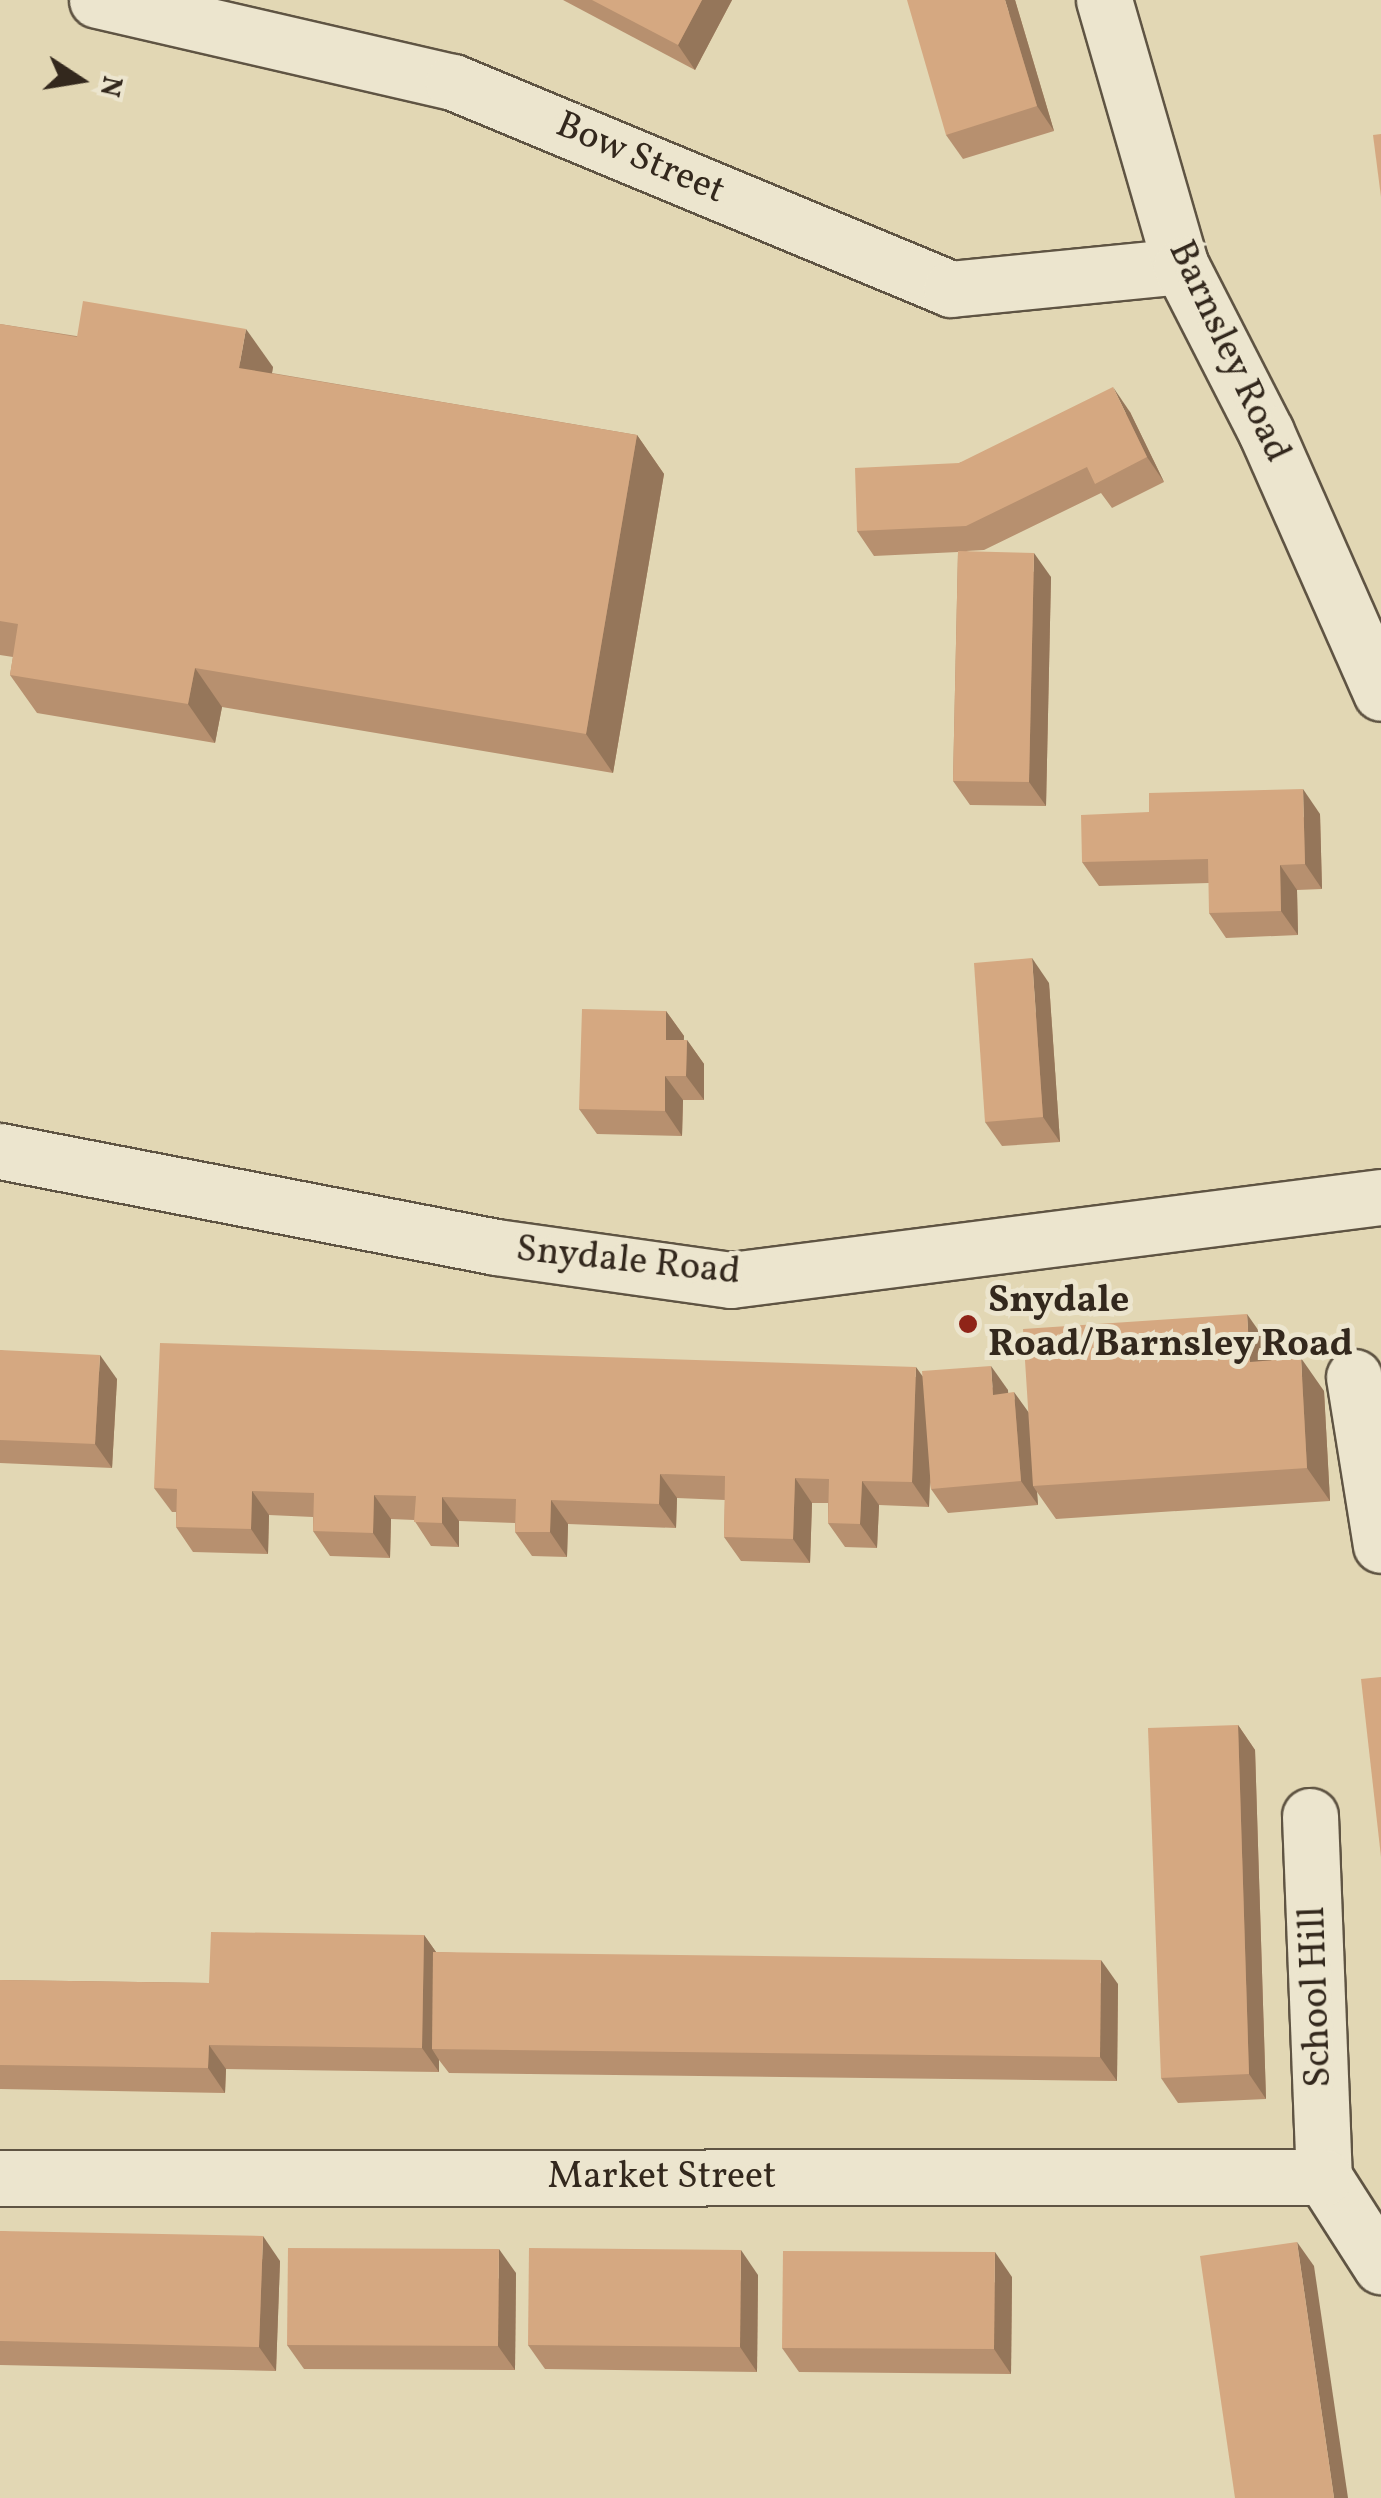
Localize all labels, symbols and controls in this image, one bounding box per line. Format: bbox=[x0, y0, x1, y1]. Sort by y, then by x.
north arrow bbox=[30, 30, 130, 130]
text: N bbox=[89, 72, 131, 100]
street label: Bow Street bbox=[548, 103, 732, 215]
street label: Barnsley Road bbox=[1157, 233, 1299, 471]
street label: Snydale Road bbox=[514, 1228, 742, 1296]
place label: Snydale Road/Barnsley Road bbox=[988, 1279, 1353, 1368]
marker: Snydale Road/Barnsley Road bbox=[957, 1313, 979, 1335]
street label: School Hill bbox=[1291, 1906, 1343, 2088]
street label: Market Street bbox=[548, 2155, 776, 2201]

